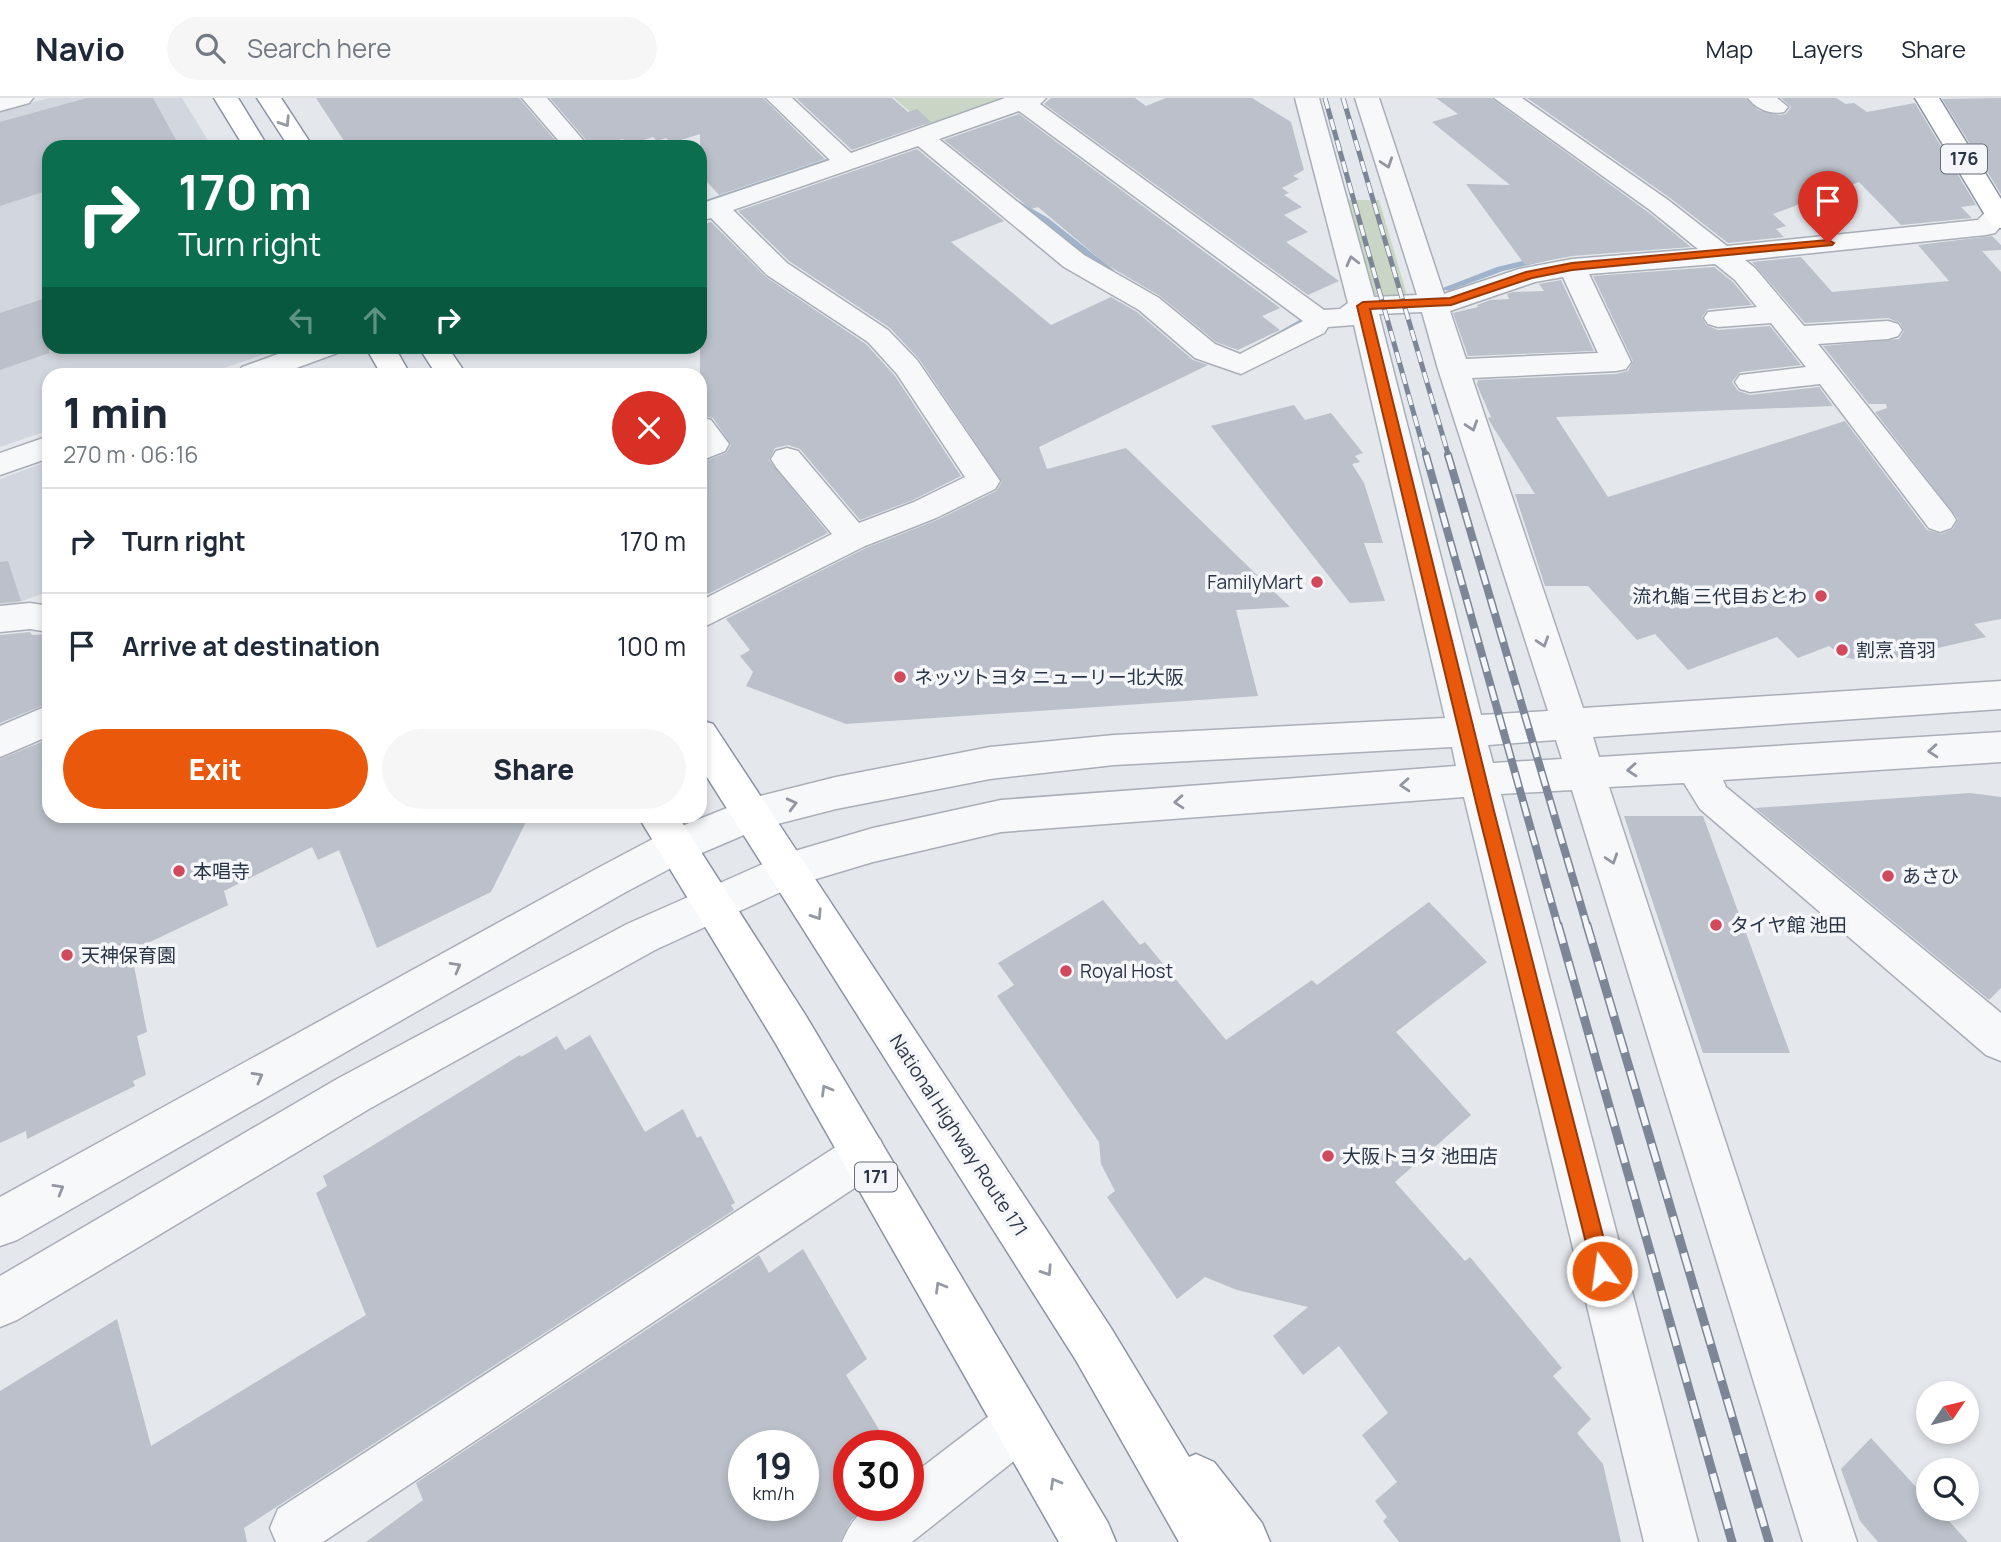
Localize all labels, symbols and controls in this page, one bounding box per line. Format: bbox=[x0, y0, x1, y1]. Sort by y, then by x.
search box bbox=[167, 17, 657, 80]
text: Navio bbox=[35, 26, 125, 71]
icon: search bbox=[191, 29, 229, 67]
text: Search here bbox=[247, 30, 391, 66]
text: Map bbox=[1706, 32, 1753, 65]
text: Layers bbox=[1791, 32, 1863, 65]
text: Share bbox=[1901, 32, 1966, 65]
one-way arrow bbox=[276, 115, 289, 128]
road number: 176 bbox=[1941, 144, 1987, 174]
one-way arrow bbox=[1379, 157, 1394, 169]
text: 170 m bbox=[178, 158, 312, 225]
icon: right bbox=[63, 168, 154, 259]
pin bbox=[1798, 171, 1858, 243]
icon: arrive bbox=[1809, 182, 1847, 220]
text: Turn right bbox=[178, 222, 321, 266]
one-way arrow bbox=[1346, 255, 1360, 267]
icon: left bbox=[283, 301, 321, 339]
icon: ahead bbox=[356, 301, 394, 339]
icon: right bbox=[429, 301, 467, 339]
text: 1 min bbox=[63, 383, 168, 441]
button: close bbox=[612, 391, 686, 465]
one-way arrow bbox=[1464, 420, 1478, 432]
text: 270 m · 06:16 bbox=[63, 438, 199, 470]
icon: right bbox=[63, 522, 101, 560]
text: Turn right bbox=[122, 523, 246, 559]
text: 170 m bbox=[620, 523, 686, 559]
place label: FamilyMart bbox=[1207, 569, 1303, 595]
marker: FamilyMart bbox=[1309, 574, 1325, 590]
place label: 流れ鮨 三代目おとわ bbox=[1632, 583, 1807, 609]
marker: 流れ鮨 三代目おとわ bbox=[1813, 588, 1829, 604]
icon: arrive bbox=[63, 627, 101, 665]
text: Arrive at destination bbox=[122, 628, 380, 664]
text: 100 m bbox=[617, 628, 686, 664]
one-way arrow bbox=[1535, 636, 1549, 648]
place label: 割烹 音羽 bbox=[1856, 637, 1936, 663]
marker: 割烹 音羽 bbox=[1834, 642, 1850, 658]
place label: ネッツトヨタ ニューリー北大阪 bbox=[914, 664, 1184, 690]
marker: ネッツトヨタ ニューリー北大阪 bbox=[892, 669, 908, 685]
button: Exit bbox=[63, 729, 368, 809]
button: Share bbox=[382, 729, 686, 809]
one-way arrow bbox=[1927, 744, 1938, 759]
one-way arrow bbox=[1627, 762, 1638, 777]
one-way arrow bbox=[1400, 777, 1411, 792]
one-way arrow bbox=[1173, 794, 1184, 809]
one-way arrow bbox=[786, 798, 798, 812]
one-way arrow bbox=[1603, 853, 1618, 865]
place label: 本唱寺 bbox=[193, 858, 250, 884]
marker: 本唱寺 bbox=[171, 863, 187, 879]
place label: あさひ bbox=[1902, 863, 1959, 889]
marker: あさひ bbox=[1880, 868, 1896, 884]
one-way arrow bbox=[809, 907, 822, 920]
place label: タイヤ館 池田 bbox=[1730, 912, 1847, 938]
marker: タイヤ館 池田 bbox=[1708, 917, 1724, 933]
place label: 天神保育園 bbox=[81, 942, 176, 968]
marker: 天神保育園 bbox=[59, 947, 75, 963]
place label: Royal Host bbox=[1080, 958, 1173, 984]
one-way arrow bbox=[449, 962, 462, 975]
marker: Royal Host bbox=[1058, 963, 1074, 979]
street label: National Highway Route 171 bbox=[884, 1029, 1034, 1241]
one-way arrow bbox=[250, 1072, 263, 1085]
one-way arrow bbox=[821, 1085, 834, 1098]
place label: 大阪トヨタ 池田店 bbox=[1342, 1143, 1498, 1169]
marker: 大阪トヨタ 池田店 bbox=[1320, 1148, 1336, 1164]
road number: 171 bbox=[855, 1162, 897, 1192]
one-way arrow bbox=[52, 1184, 65, 1197]
position arrow bbox=[1565, 1234, 1639, 1308]
one-way arrow bbox=[1038, 1264, 1051, 1277]
one-way arrow bbox=[935, 1281, 948, 1294]
north arrow bbox=[1916, 1381, 1979, 1444]
map controls bbox=[1916, 1381, 1979, 1521]
speed limit sign: 30 bbox=[833, 1430, 924, 1521]
text: 19 bbox=[755, 1442, 792, 1490]
button: search bbox=[1916, 1458, 1979, 1521]
one-way arrow bbox=[1050, 1478, 1063, 1491]
text: km/h bbox=[753, 1481, 794, 1505]

